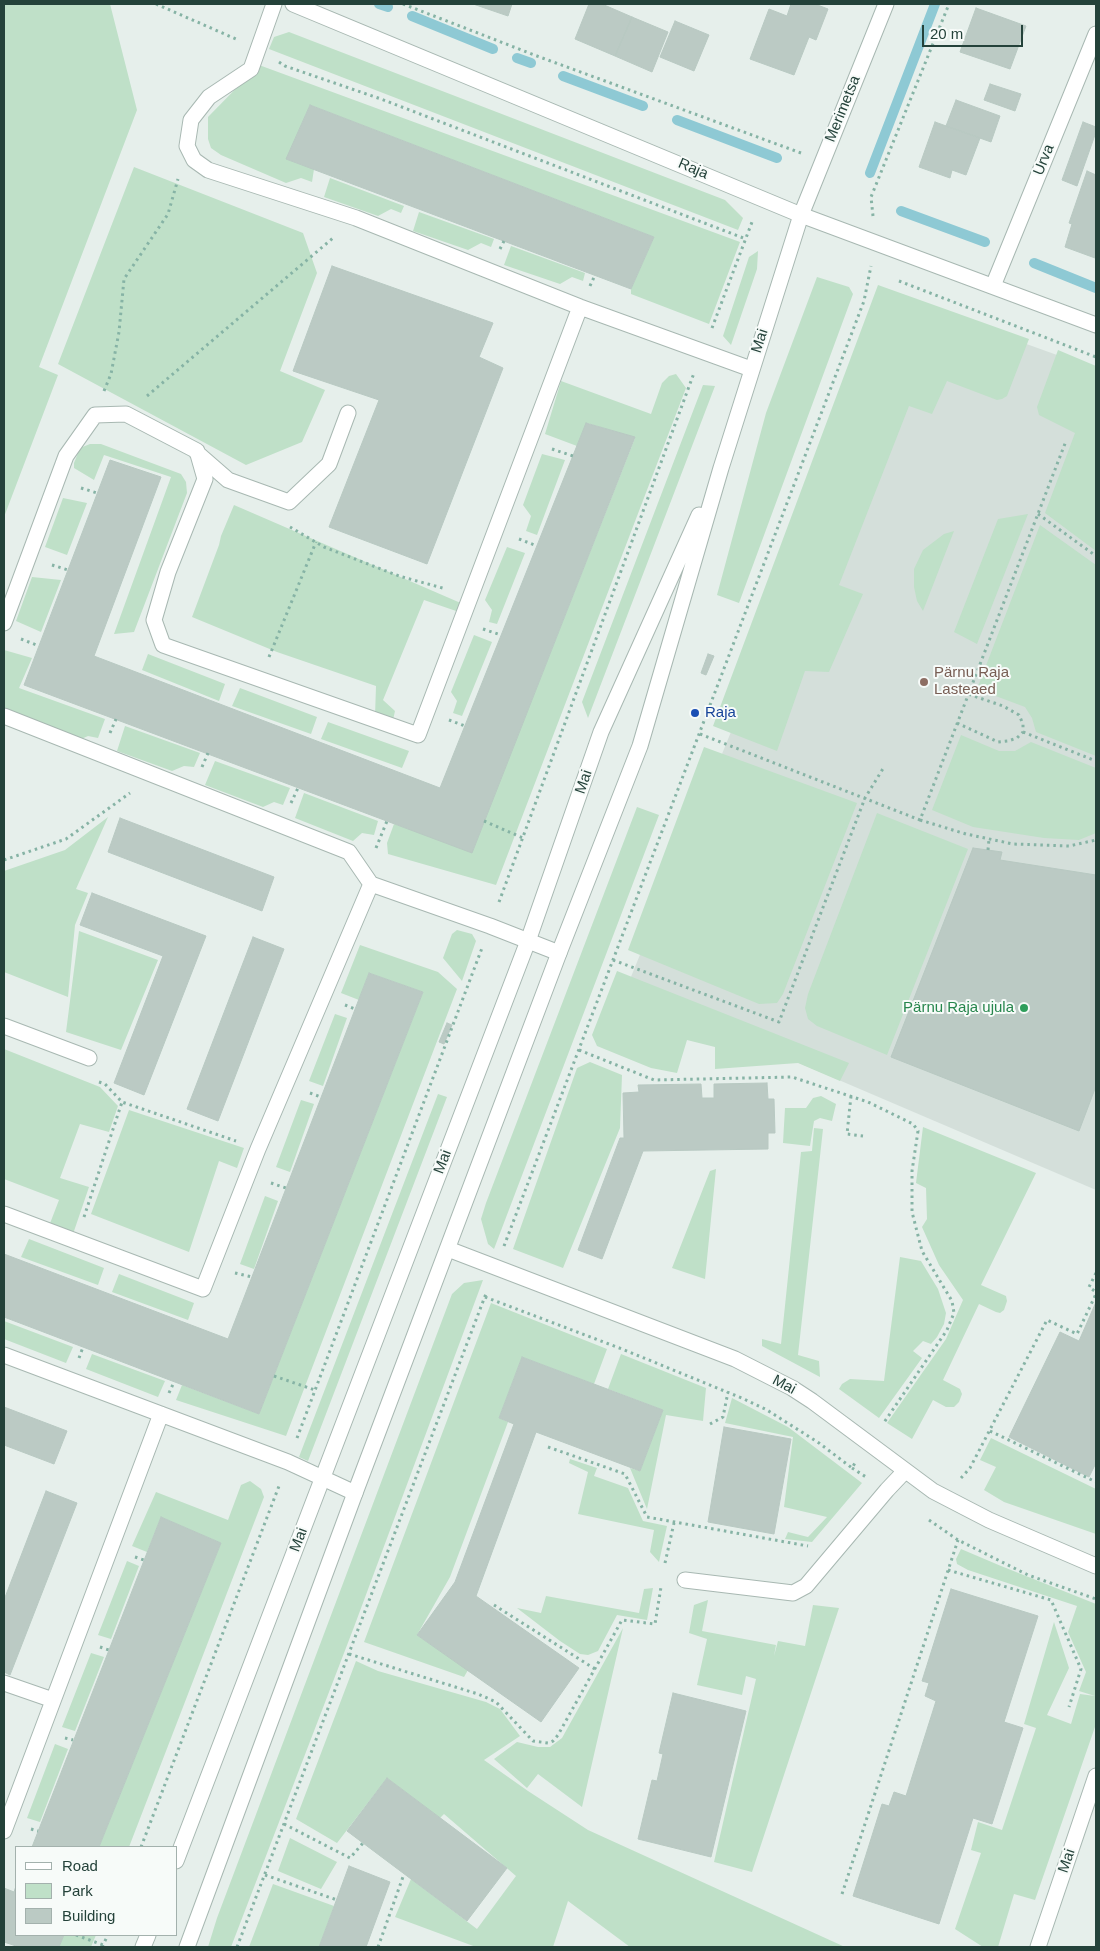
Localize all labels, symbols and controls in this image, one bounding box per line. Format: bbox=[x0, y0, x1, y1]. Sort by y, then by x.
scale bar bbox=[925, 15, 1026, 47]
text: 20 m bbox=[930, 25, 963, 42]
street label: Merimetsa bbox=[822, 73, 864, 145]
street label: Urva bbox=[1030, 142, 1058, 178]
street label: Raja bbox=[675, 155, 711, 183]
street label: Mai bbox=[748, 327, 772, 355]
place label: Pärnu Raja Lasteaed bbox=[934, 664, 1009, 699]
marker: Pärnu Raja Lasteaed bbox=[918, 676, 930, 688]
place label: Raja bbox=[705, 704, 736, 722]
marker: Raja bbox=[689, 707, 701, 719]
street label: Mai bbox=[572, 768, 596, 796]
place label: Pärnu Raja ujula bbox=[903, 999, 1014, 1017]
marker: Pärnu Raja ujula bbox=[1018, 1002, 1030, 1014]
street label: Mai bbox=[430, 1147, 456, 1177]
street label: Mai bbox=[769, 1371, 799, 1399]
street label: Mai bbox=[286, 1525, 312, 1555]
legend bbox=[15, 1846, 178, 1936]
street label: Mai bbox=[1055, 1847, 1079, 1875]
text: Road bbox=[62, 1857, 98, 1874]
text: Park bbox=[62, 1882, 93, 1899]
text: Building bbox=[62, 1907, 115, 1924]

